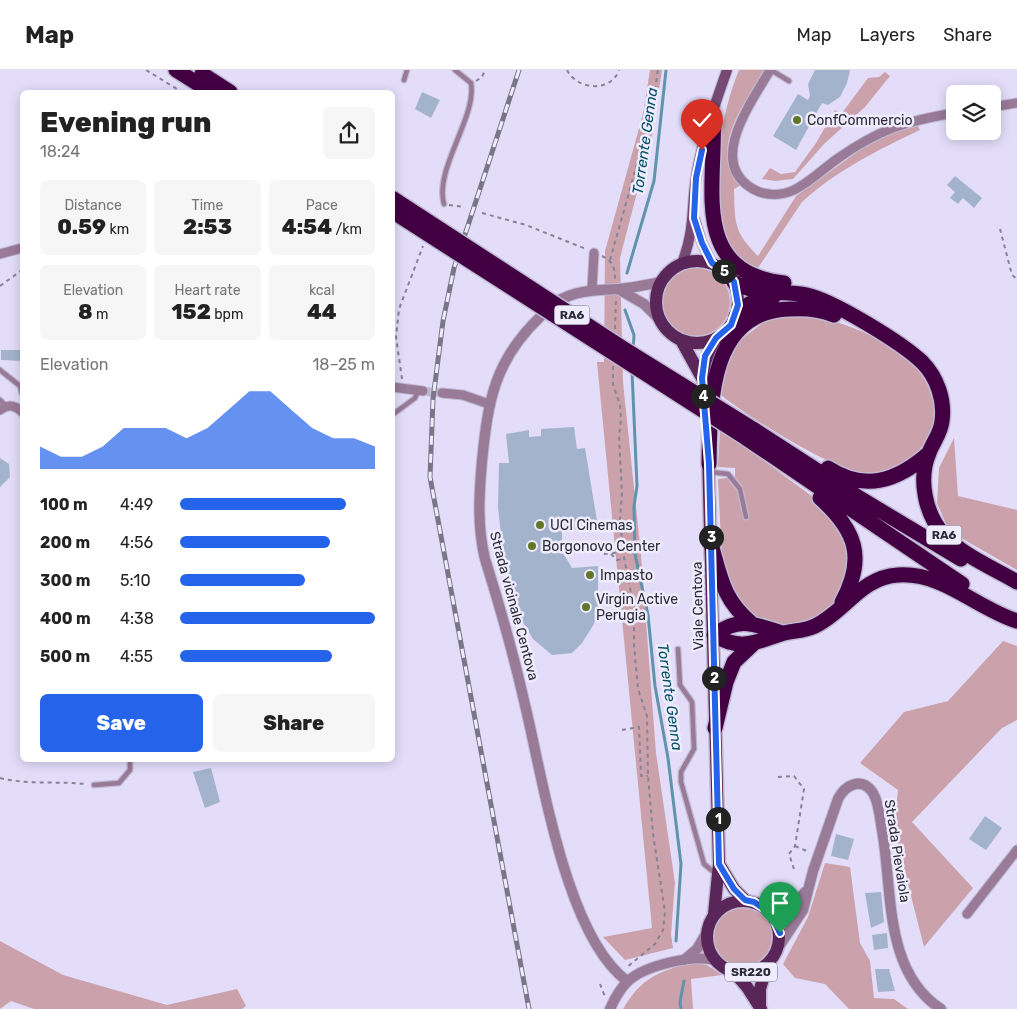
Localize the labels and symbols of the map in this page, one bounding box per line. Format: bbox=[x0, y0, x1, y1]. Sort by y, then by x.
water label: Torrente Genna bbox=[629, 86, 661, 196]
pin bbox=[681, 99, 723, 150]
place label: ConfCommercio bbox=[807, 112, 913, 129]
marker: ConfCommercio bbox=[791, 114, 803, 126]
pin: 5 bbox=[712, 258, 736, 284]
road number: RA6 bbox=[554, 306, 590, 324]
pin: 4 bbox=[690, 384, 716, 408]
place label: UCI Cinemas bbox=[550, 517, 633, 534]
marker: UCI Cinemas bbox=[534, 519, 546, 531]
pin: 3 bbox=[698, 524, 724, 550]
road number: RA6 bbox=[926, 526, 962, 544]
street label: Strada vicinale Centova bbox=[486, 530, 542, 682]
place label: Borgonovo Center bbox=[542, 538, 661, 555]
marker: Borgonovo Center bbox=[526, 540, 538, 552]
street label: Viale Centova bbox=[689, 561, 707, 651]
place label: Impasto bbox=[600, 567, 653, 584]
marker: Impasto bbox=[584, 569, 596, 581]
place label: Virgin Active Perugia bbox=[596, 591, 678, 624]
marker: Virgin Active Perugia bbox=[580, 601, 592, 613]
water label: Torrente Genna bbox=[654, 642, 686, 752]
pin: 2 bbox=[702, 666, 726, 690]
street label: Strada Pievaiola bbox=[880, 798, 914, 904]
pin: 1 bbox=[706, 806, 730, 832]
pin bbox=[759, 882, 801, 933]
road number: SR220 bbox=[725, 962, 777, 982]

